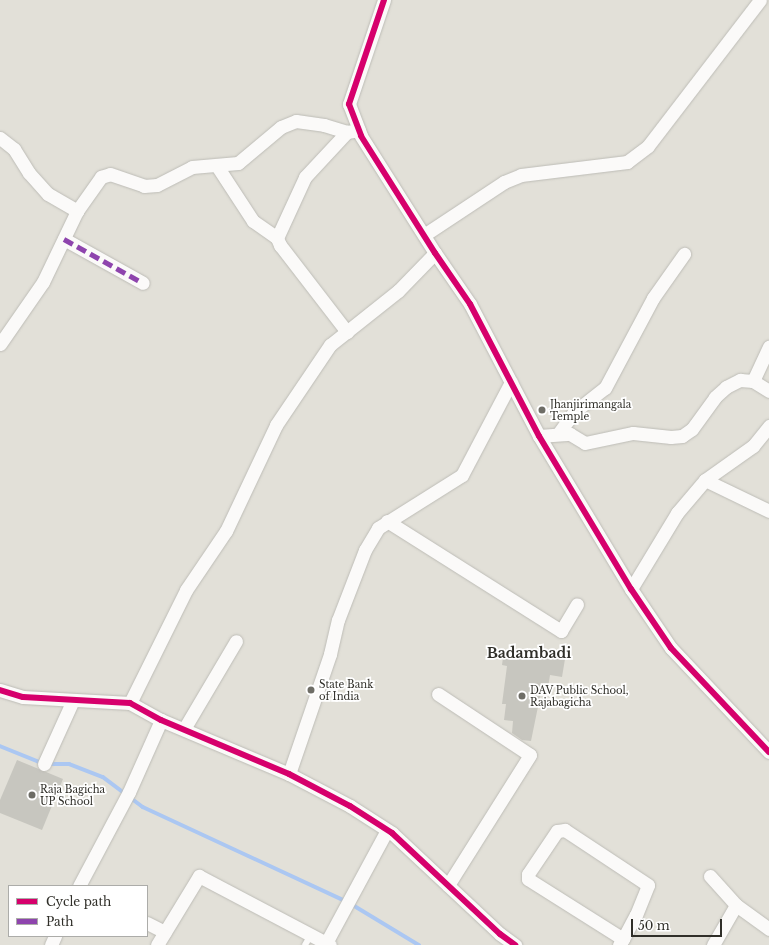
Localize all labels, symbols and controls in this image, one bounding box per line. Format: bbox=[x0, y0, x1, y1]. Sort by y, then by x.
place label: Jhanjirimangala Temple bbox=[550, 398, 631, 422]
marker: Jhanjirimangala Temple bbox=[537, 405, 547, 415]
district label: Badambadi bbox=[487, 645, 571, 661]
place label: State Bank of India bbox=[319, 678, 373, 702]
place label: DAV Public School, Rajabagicha bbox=[530, 684, 629, 708]
marker: State Bank of India bbox=[306, 685, 316, 695]
marker: DAV Public School, Rajabagicha bbox=[517, 691, 527, 701]
place label: Raja Bagicha UP School bbox=[40, 783, 105, 806]
marker: Raja Bagicha UP School bbox=[27, 790, 37, 800]
legend bbox=[8, 885, 148, 937]
text: Cycle path bbox=[46, 894, 111, 909]
scale bar bbox=[633, 911, 724, 937]
text: Path bbox=[46, 914, 74, 929]
text: 50 m bbox=[638, 918, 670, 933]

